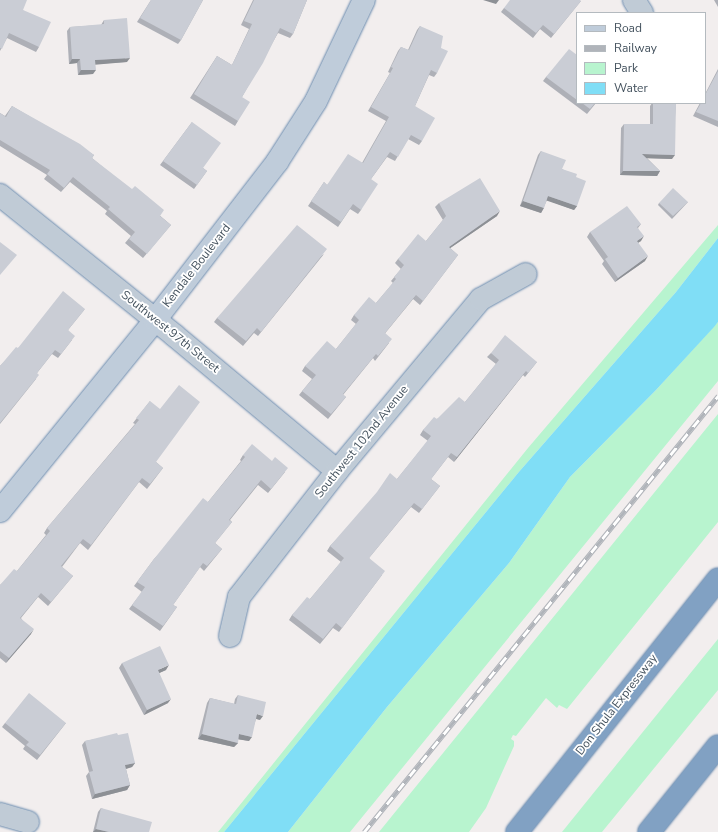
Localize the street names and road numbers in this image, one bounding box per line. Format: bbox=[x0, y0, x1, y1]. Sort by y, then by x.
street label: Kendale Boulevard bbox=[160, 221, 234, 311]
street label: Southwest 97th Street bbox=[118, 288, 222, 376]
street label: Southwest 102nd Avenue bbox=[312, 383, 412, 501]
street label: Don Shula Expressway bbox=[573, 652, 661, 758]

